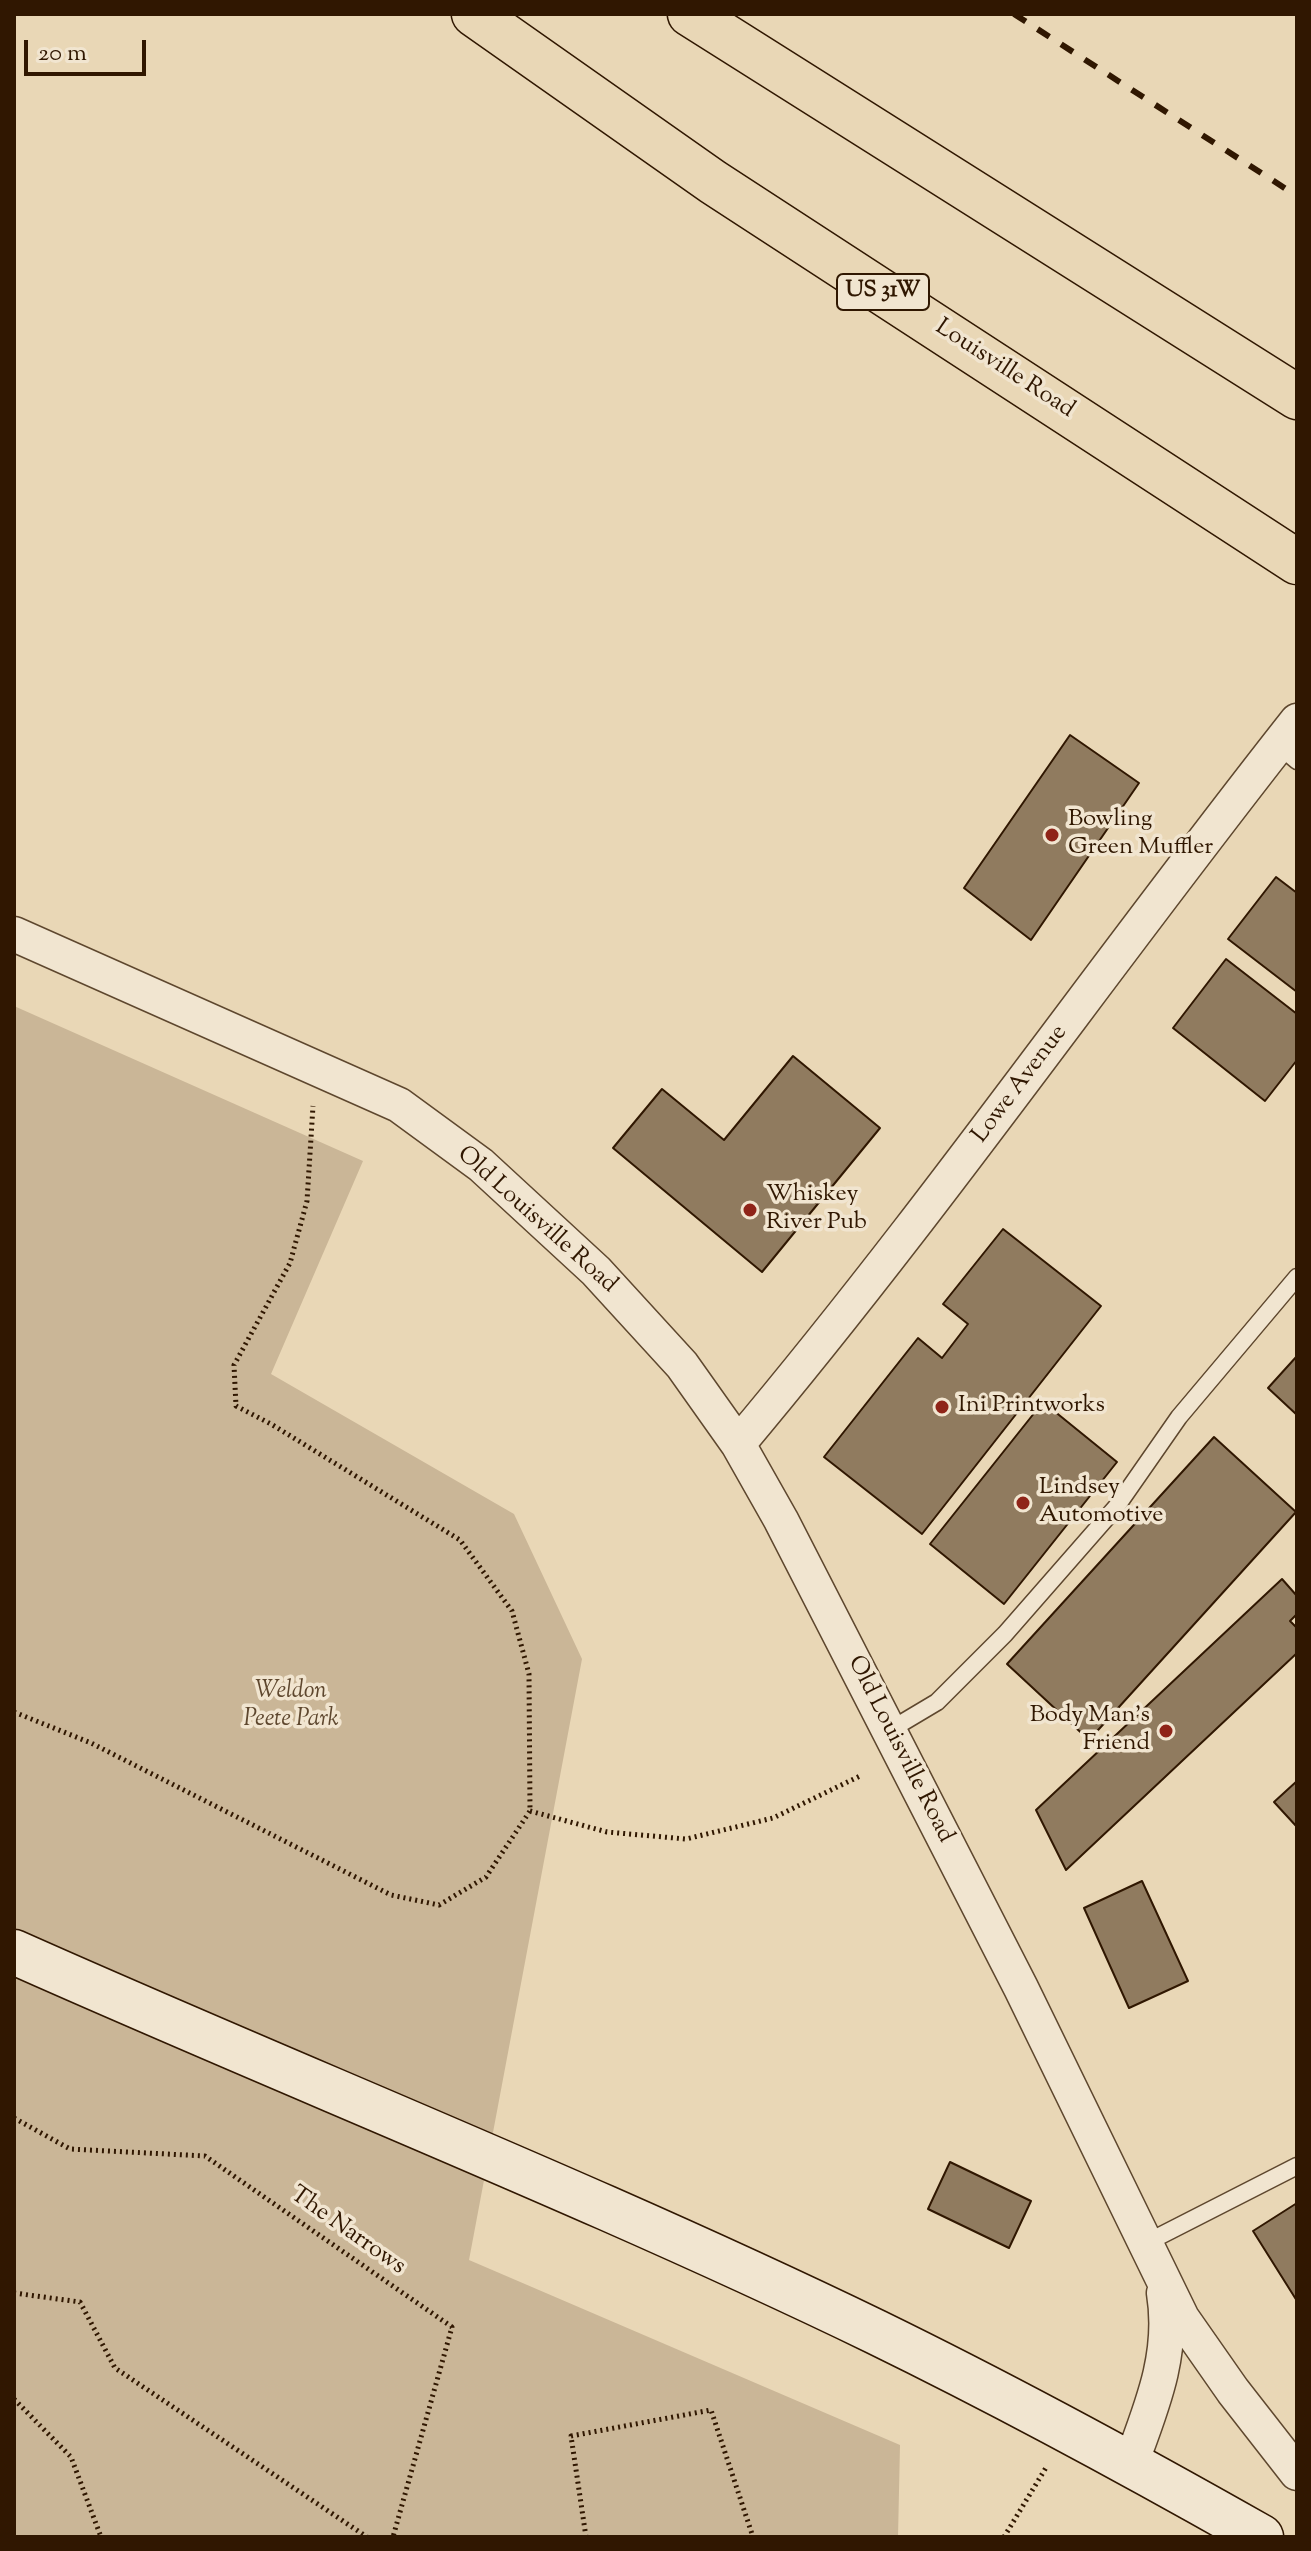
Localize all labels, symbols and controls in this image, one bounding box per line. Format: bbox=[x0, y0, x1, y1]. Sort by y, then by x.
scale bar bbox=[28, 24, 150, 74]
text: 20 m bbox=[38, 37, 87, 71]
road number: US 31W bbox=[837, 274, 929, 310]
street label: Louisville Road bbox=[929, 314, 1079, 426]
place label: Bowling Green Muffler bbox=[1068, 807, 1213, 863]
marker: Bowling Green Muffler bbox=[1043, 826, 1061, 844]
street label: Lowe Avenue bbox=[967, 1020, 1075, 1150]
street label: Old Louisville Road bbox=[450, 1141, 622, 1301]
place label: Whiskey River Pub bbox=[766, 1182, 867, 1238]
marker: Whiskey River Pub bbox=[741, 1201, 759, 1219]
place label: Ini Printworks bbox=[958, 1393, 1105, 1421]
marker: Ini Printworks bbox=[933, 1398, 951, 1416]
place label: Lindsey Automotive bbox=[1039, 1475, 1163, 1531]
marker: Lindsey Automotive bbox=[1014, 1494, 1032, 1512]
street label: Old Louisville Road bbox=[839, 1652, 959, 1848]
park label: Weldon Peete Park bbox=[243, 1679, 339, 1735]
place label: Body Man's Friend bbox=[1030, 1703, 1150, 1759]
marker: Body Man's Friend bbox=[1157, 1722, 1175, 1740]
street label: The Narrows bbox=[284, 2182, 410, 2282]

